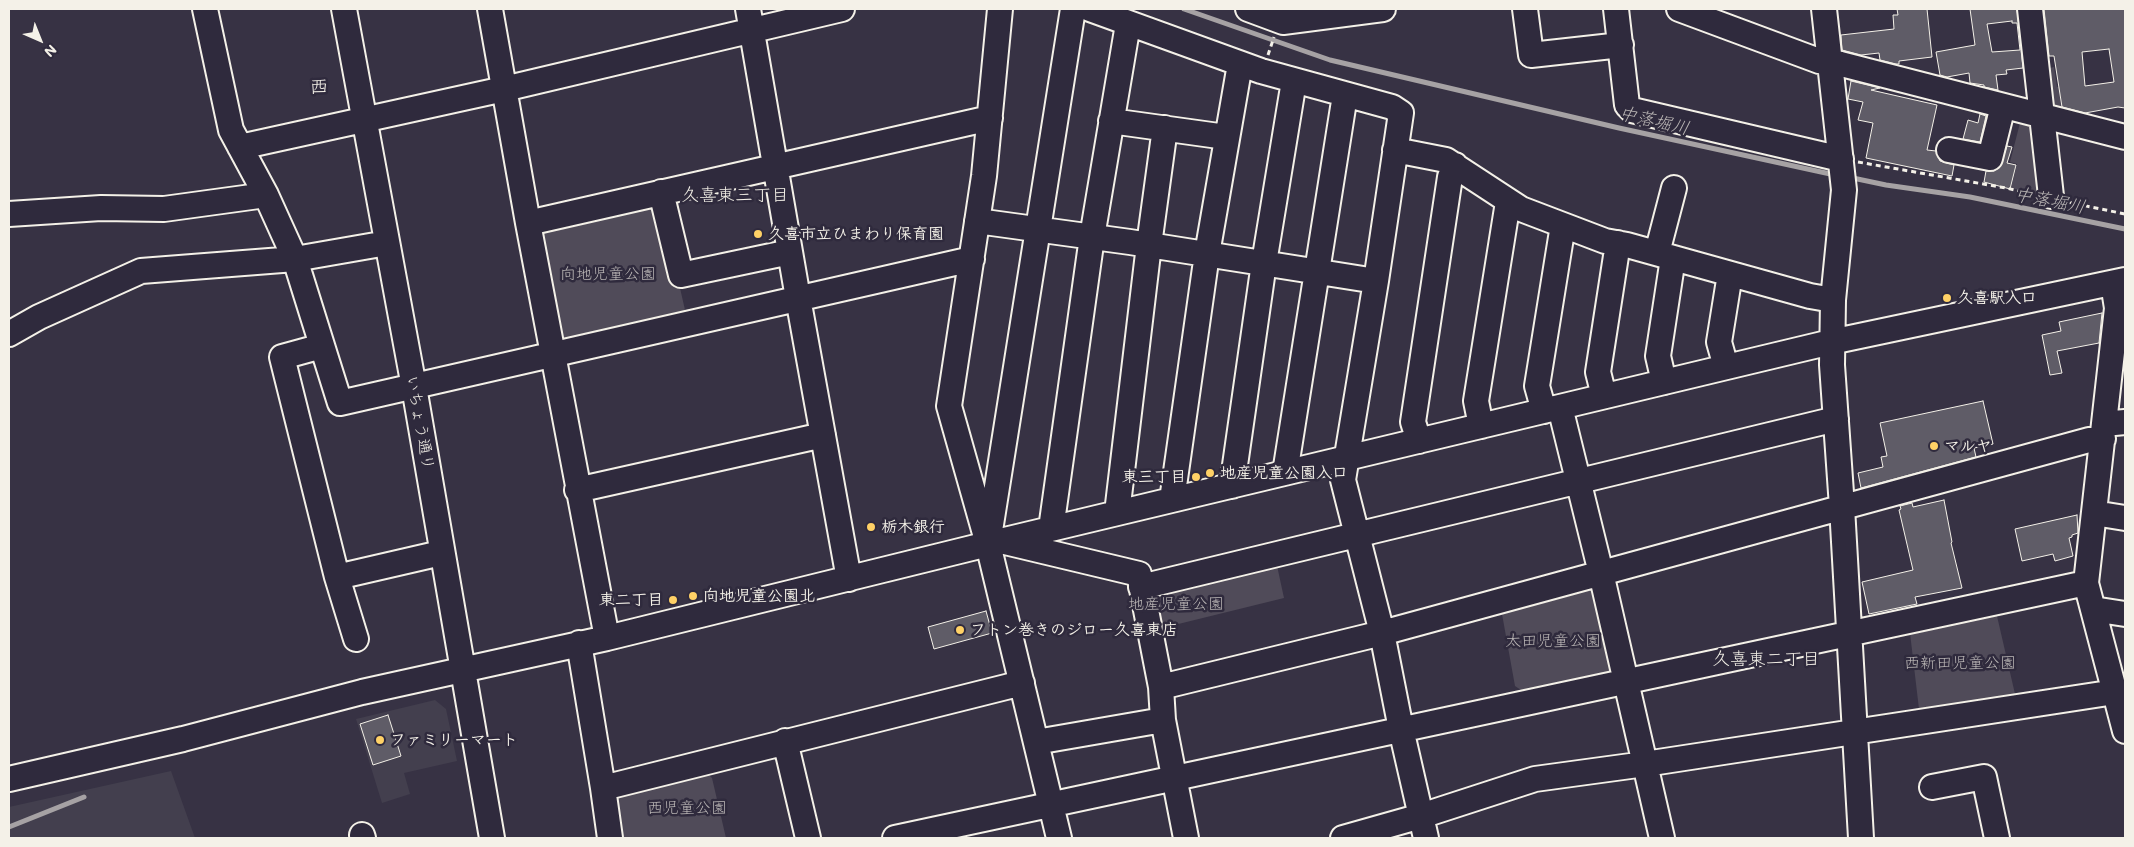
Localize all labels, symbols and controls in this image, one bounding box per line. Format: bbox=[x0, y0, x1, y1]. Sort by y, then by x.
north arrow bbox=[15, 15, 65, 65]
text: N bbox=[40, 41, 61, 62]
district label: 西 bbox=[310, 76, 328, 98]
water label: 中落堀川 bbox=[1616, 102, 1692, 140]
district label: 久喜東三丁目 bbox=[681, 184, 789, 206]
water label: 中落堀川 bbox=[2013, 184, 2087, 218]
place label: 久喜市立ひまわり保育園 bbox=[768, 224, 944, 244]
marker: 久喜市立ひまわり保育園 bbox=[752, 228, 764, 240]
park label: 向地児童公園 bbox=[560, 264, 656, 284]
place label: 久喜駅入口 bbox=[1957, 288, 2037, 308]
marker: 久喜駅入口 bbox=[1941, 292, 1953, 304]
street label: いちょう通り bbox=[402, 374, 438, 472]
place label: マルヤ bbox=[1944, 436, 1992, 456]
marker: マルヤ bbox=[1928, 440, 1940, 452]
place label: 地産児童公園入口 bbox=[1220, 463, 1348, 483]
place label: 東三丁目 bbox=[1122, 467, 1186, 487]
marker: 地産児童公園入口 bbox=[1204, 467, 1216, 479]
marker: 東三丁目 bbox=[1190, 471, 1202, 483]
place label: 栃木銀行 bbox=[881, 517, 945, 537]
marker: 栃木銀行 bbox=[865, 521, 877, 533]
place label: 向地児童公園北 bbox=[703, 586, 815, 606]
place label: 東二丁目 bbox=[599, 590, 663, 610]
marker: 向地児童公園北 bbox=[687, 590, 699, 602]
marker: 東二丁目 bbox=[667, 594, 679, 606]
park label: 地産児童公園 bbox=[1128, 594, 1224, 614]
place label: フトン巻きのジロー久喜東店 bbox=[970, 620, 1178, 640]
marker: フトン巻きのジロー久喜東店 bbox=[954, 624, 966, 636]
park label: 太田児童公園 bbox=[1505, 631, 1601, 651]
district label: 久喜東二丁目 bbox=[1712, 648, 1820, 670]
park label: 西新田児童公園 bbox=[1904, 653, 2016, 673]
place label: ファミリーマート bbox=[390, 730, 518, 750]
marker: ファミリーマート bbox=[374, 734, 386, 746]
park label: 西児童公園 bbox=[647, 798, 727, 818]

